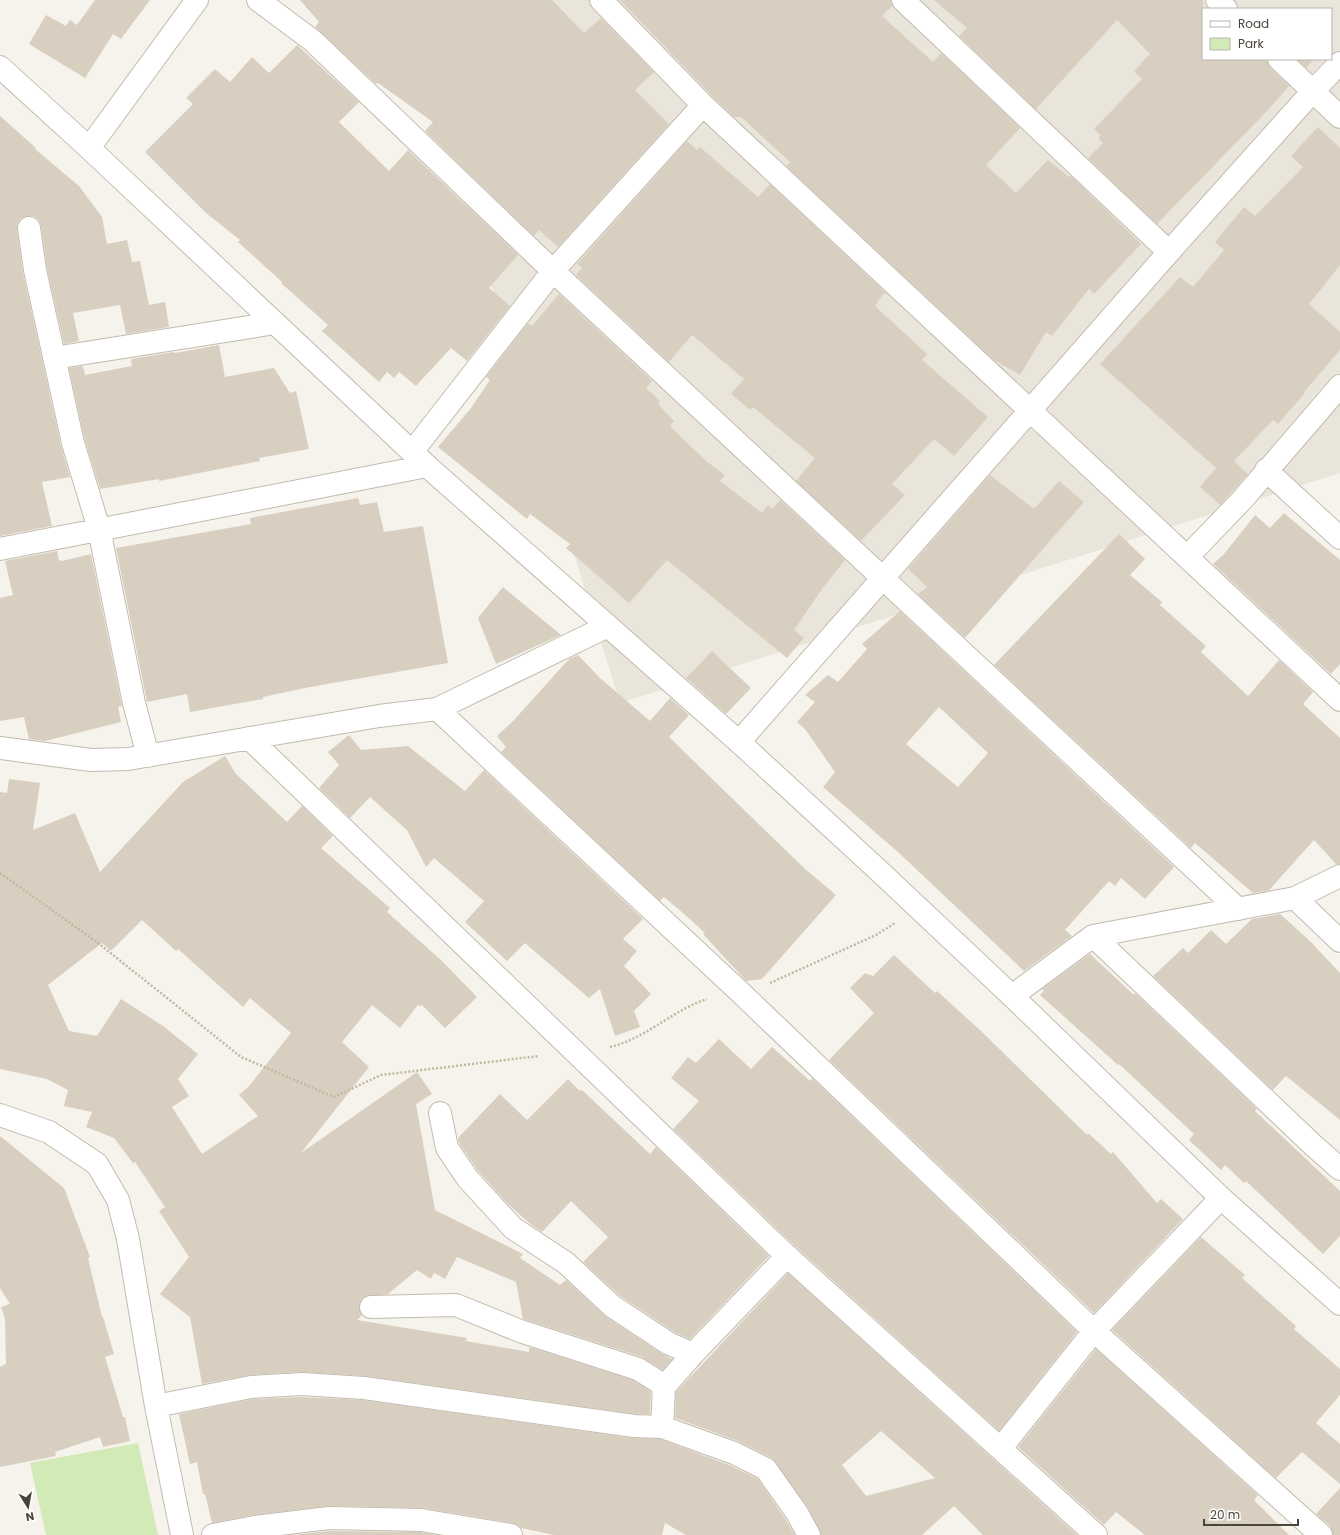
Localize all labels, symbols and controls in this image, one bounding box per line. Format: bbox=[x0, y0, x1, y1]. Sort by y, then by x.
legend bbox=[1202, 8, 1332, 60]
text: Road bbox=[1238, 15, 1269, 32]
text: Park bbox=[1238, 35, 1265, 52]
north arrow bbox=[8, 1487, 48, 1527]
scale bar bbox=[1204, 1501, 1298, 1527]
text: 20 m bbox=[1210, 1506, 1240, 1523]
text: N bbox=[24, 1508, 35, 1525]

